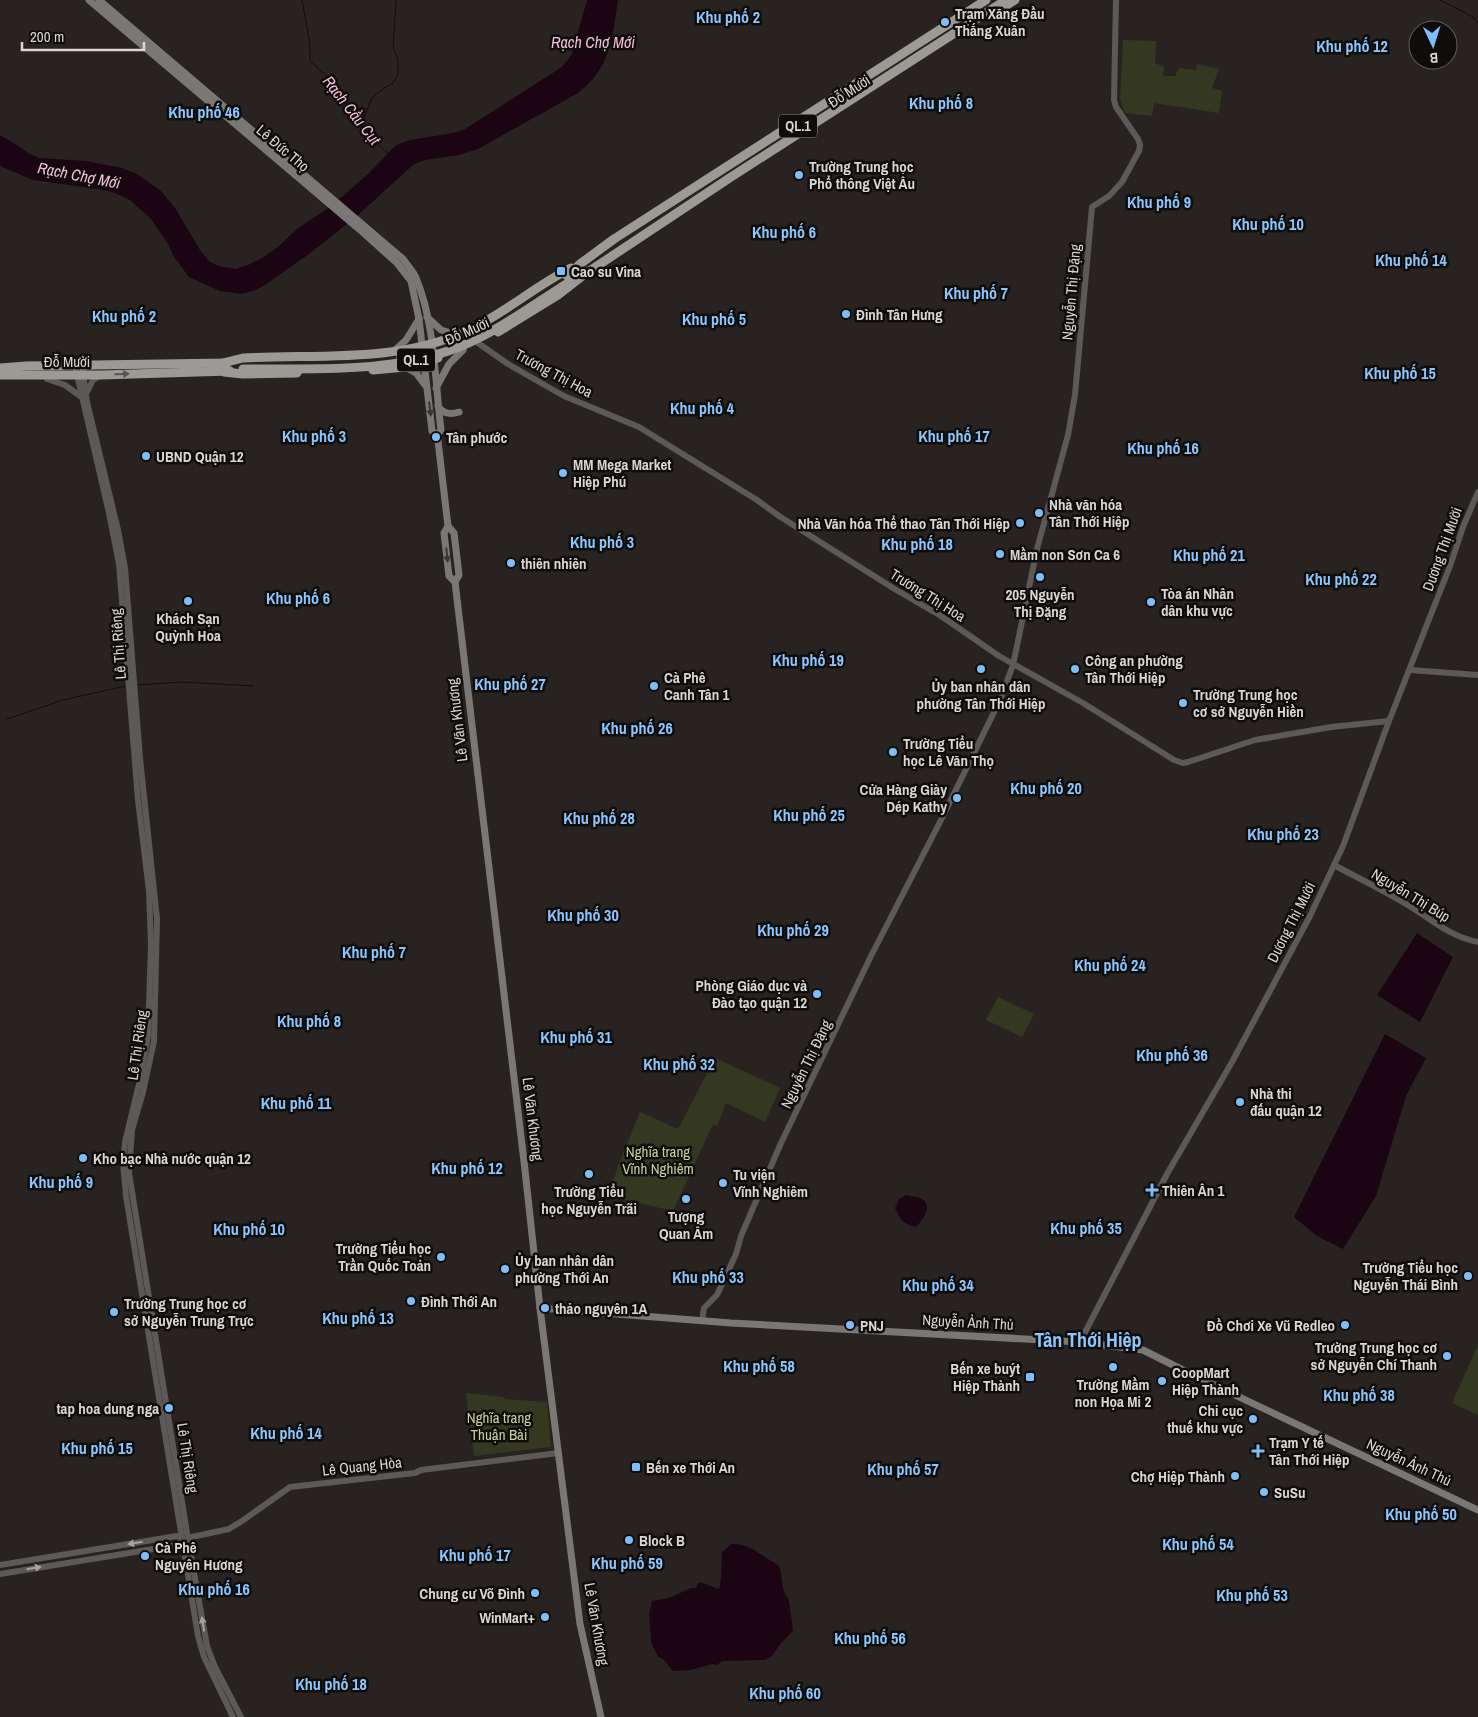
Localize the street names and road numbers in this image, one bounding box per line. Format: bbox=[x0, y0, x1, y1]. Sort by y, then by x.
street label: Đỗ Mười bbox=[824, 70, 874, 112]
road number: QL.1 bbox=[779, 114, 817, 138]
street label: Lê Đức Thọ bbox=[252, 120, 314, 177]
street label: Nguyễn Thị Đặng bbox=[1056, 243, 1086, 341]
street label: Đỗ Mười bbox=[441, 312, 493, 350]
street label: Trương Thị Hoa bbox=[511, 344, 597, 402]
road number: QL.1 bbox=[397, 348, 435, 372]
street label: Đỗ Mười bbox=[44, 351, 90, 372]
street label: Dương Thị Mười bbox=[1417, 504, 1467, 594]
street label: Trương Thị Hoa bbox=[886, 563, 970, 627]
street label: Lê Thị Riêng bbox=[105, 608, 131, 680]
street label: Lê Văn Khương bbox=[441, 677, 473, 763]
street label: Nguyễn Thị Búp bbox=[1368, 863, 1455, 927]
street label: Dương Thị Mười bbox=[1262, 878, 1320, 966]
street label: Lê Thị Riêng bbox=[122, 1008, 152, 1082]
street label: Nguyễn Thị Đặng bbox=[775, 1016, 837, 1112]
street label: Lê Văn Khương bbox=[517, 1076, 549, 1162]
street label: Nguyễn Ảnh Thủ bbox=[922, 1309, 1014, 1335]
street label: Lê Thị Riêng bbox=[172, 1421, 204, 1495]
street label: Nguyễn Ảnh Thủ bbox=[1363, 1433, 1455, 1491]
street label: Lê Quang Hòa bbox=[321, 1451, 403, 1481]
street label: Lê Văn Khương bbox=[579, 1581, 615, 1667]

